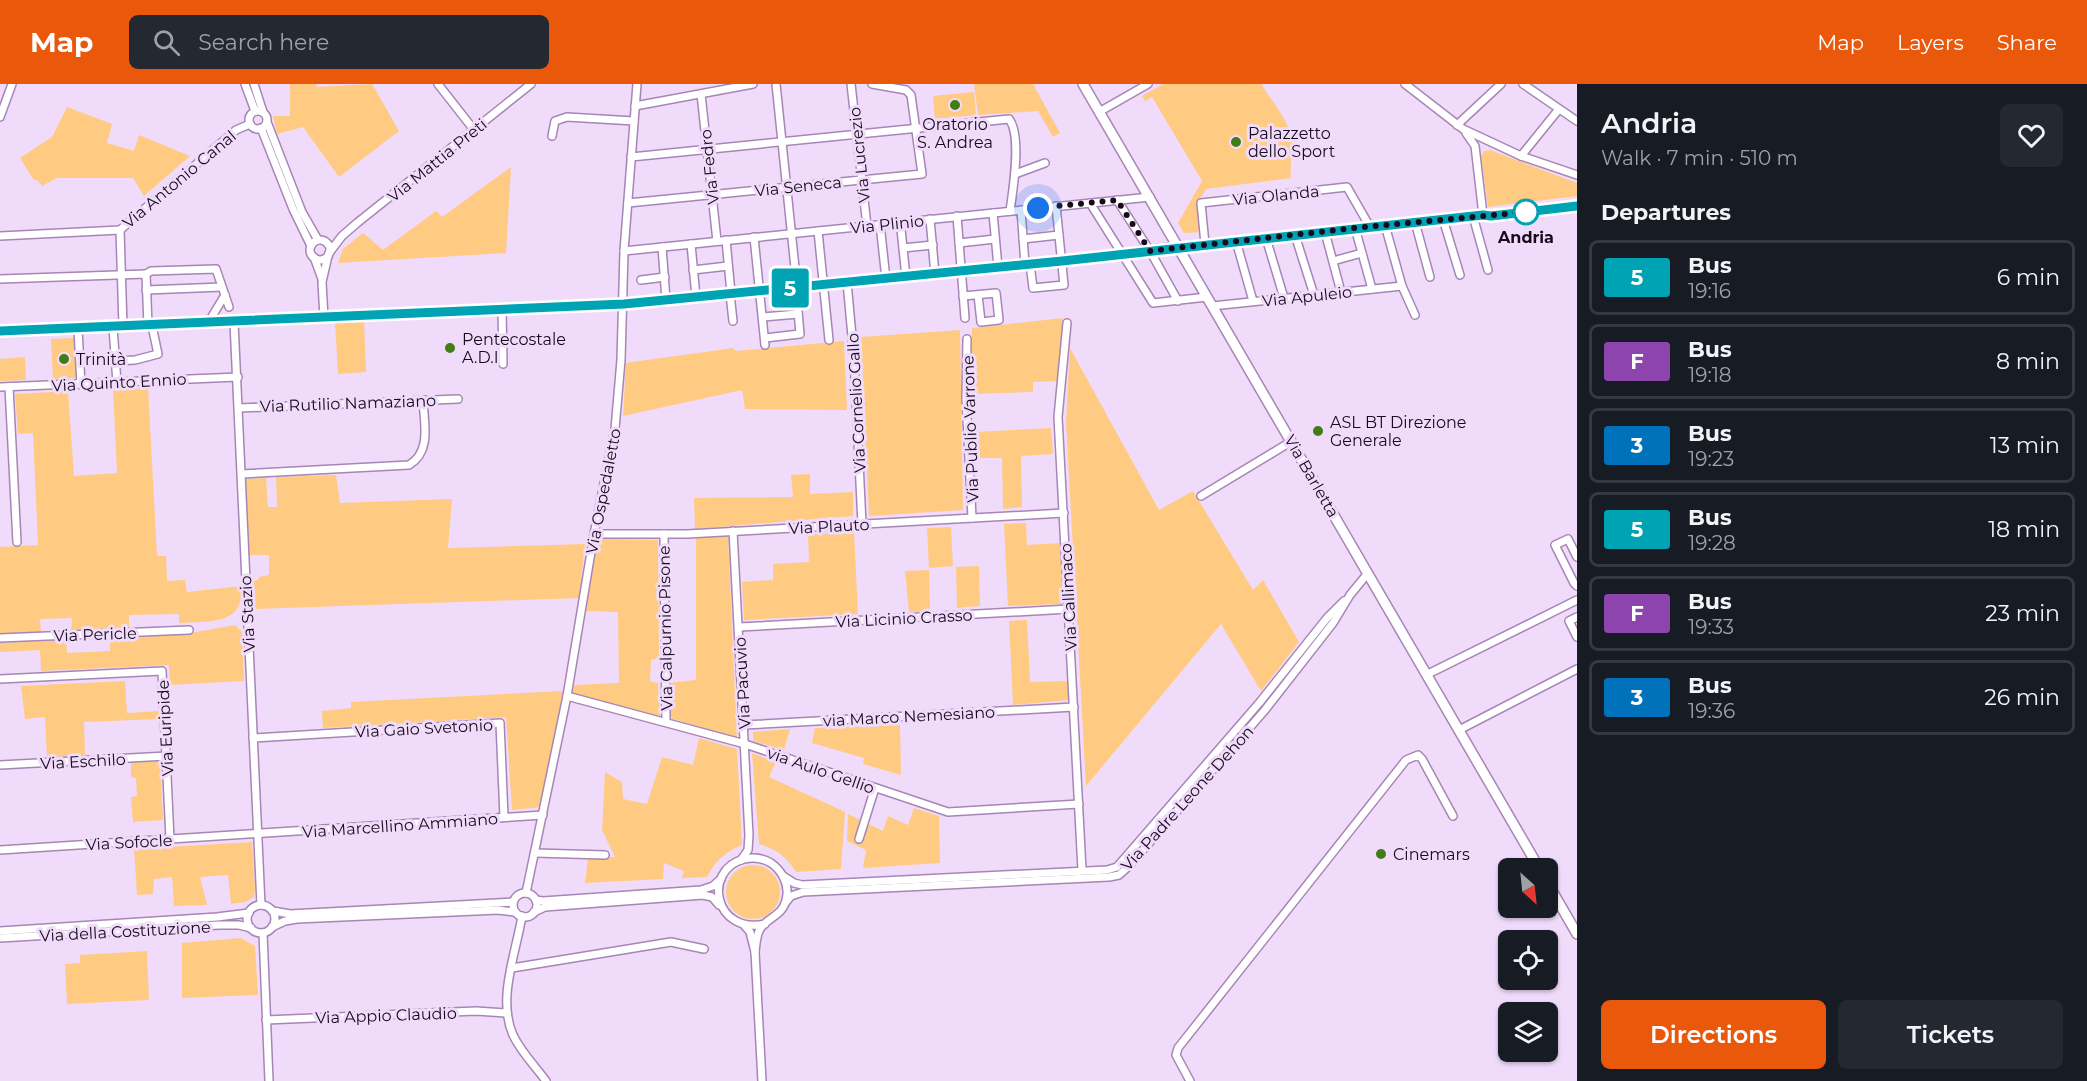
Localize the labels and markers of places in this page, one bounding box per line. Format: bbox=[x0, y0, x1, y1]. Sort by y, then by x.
marker: Oratorio S. Andrea bbox=[948, 98, 962, 112]
place label: Oratorio S. Andrea bbox=[917, 115, 993, 152]
place label: Palazzetto dello Sport bbox=[1248, 124, 1336, 161]
marker: Palazzetto dello Sport bbox=[1229, 135, 1243, 149]
marker: Andria bbox=[1513, 199, 1539, 225]
place label: Andria bbox=[1497, 228, 1554, 247]
place label: Pentecostale A.D.I bbox=[462, 330, 566, 367]
marker: Pentecostale A.D.I bbox=[443, 341, 457, 355]
place label: Trinità bbox=[76, 350, 126, 369]
marker: Trinità bbox=[57, 352, 71, 366]
place label: ASL BT Direzione Generale bbox=[1330, 413, 1466, 450]
marker: ASL BT Direzione Generale bbox=[1311, 424, 1325, 438]
place label: Cinemars bbox=[1393, 845, 1470, 864]
marker: Cinemars bbox=[1374, 847, 1388, 861]

